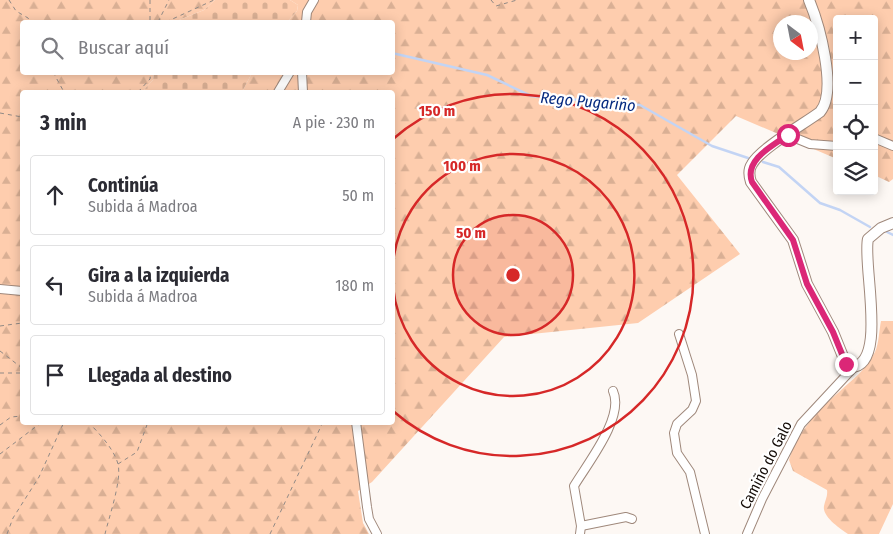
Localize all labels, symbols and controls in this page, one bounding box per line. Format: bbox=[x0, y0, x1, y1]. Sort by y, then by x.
north arrow bbox=[773, 15, 818, 60]
map controls bbox=[833, 15, 878, 195]
button: + bbox=[833, 15, 878, 60]
search box bbox=[20, 20, 395, 75]
icon: search bbox=[38, 34, 66, 62]
text: Buscar aquí bbox=[78, 36, 169, 59]
button: − bbox=[833, 60, 878, 105]
water label: Rego Pugariño bbox=[540, 88, 636, 115]
text: 150 m bbox=[419, 102, 455, 120]
button: locate bbox=[833, 105, 878, 150]
text: 3 min bbox=[40, 110, 87, 136]
text: A pie · 230 m bbox=[293, 113, 375, 132]
route start bbox=[777, 124, 800, 147]
button: layers bbox=[833, 150, 878, 195]
text: 100 m bbox=[443, 157, 481, 175]
text: Continúa bbox=[88, 174, 159, 197]
icon: ahead bbox=[41, 181, 69, 209]
text: 50 m bbox=[342, 186, 374, 205]
text: Subida á Madroa bbox=[88, 197, 198, 216]
text: 50 m bbox=[456, 224, 486, 242]
text: Gira a la izquierda bbox=[88, 264, 230, 287]
centre of rings bbox=[504, 266, 522, 284]
icon: left bbox=[41, 271, 69, 299]
text: 180 m bbox=[335, 276, 374, 295]
text: Subida á Madroa bbox=[88, 287, 198, 306]
route end bbox=[835, 353, 858, 376]
icon: arrive bbox=[41, 361, 69, 389]
text: Llegada al destino bbox=[88, 364, 232, 387]
street label: Camiño do Galo bbox=[736, 418, 796, 512]

